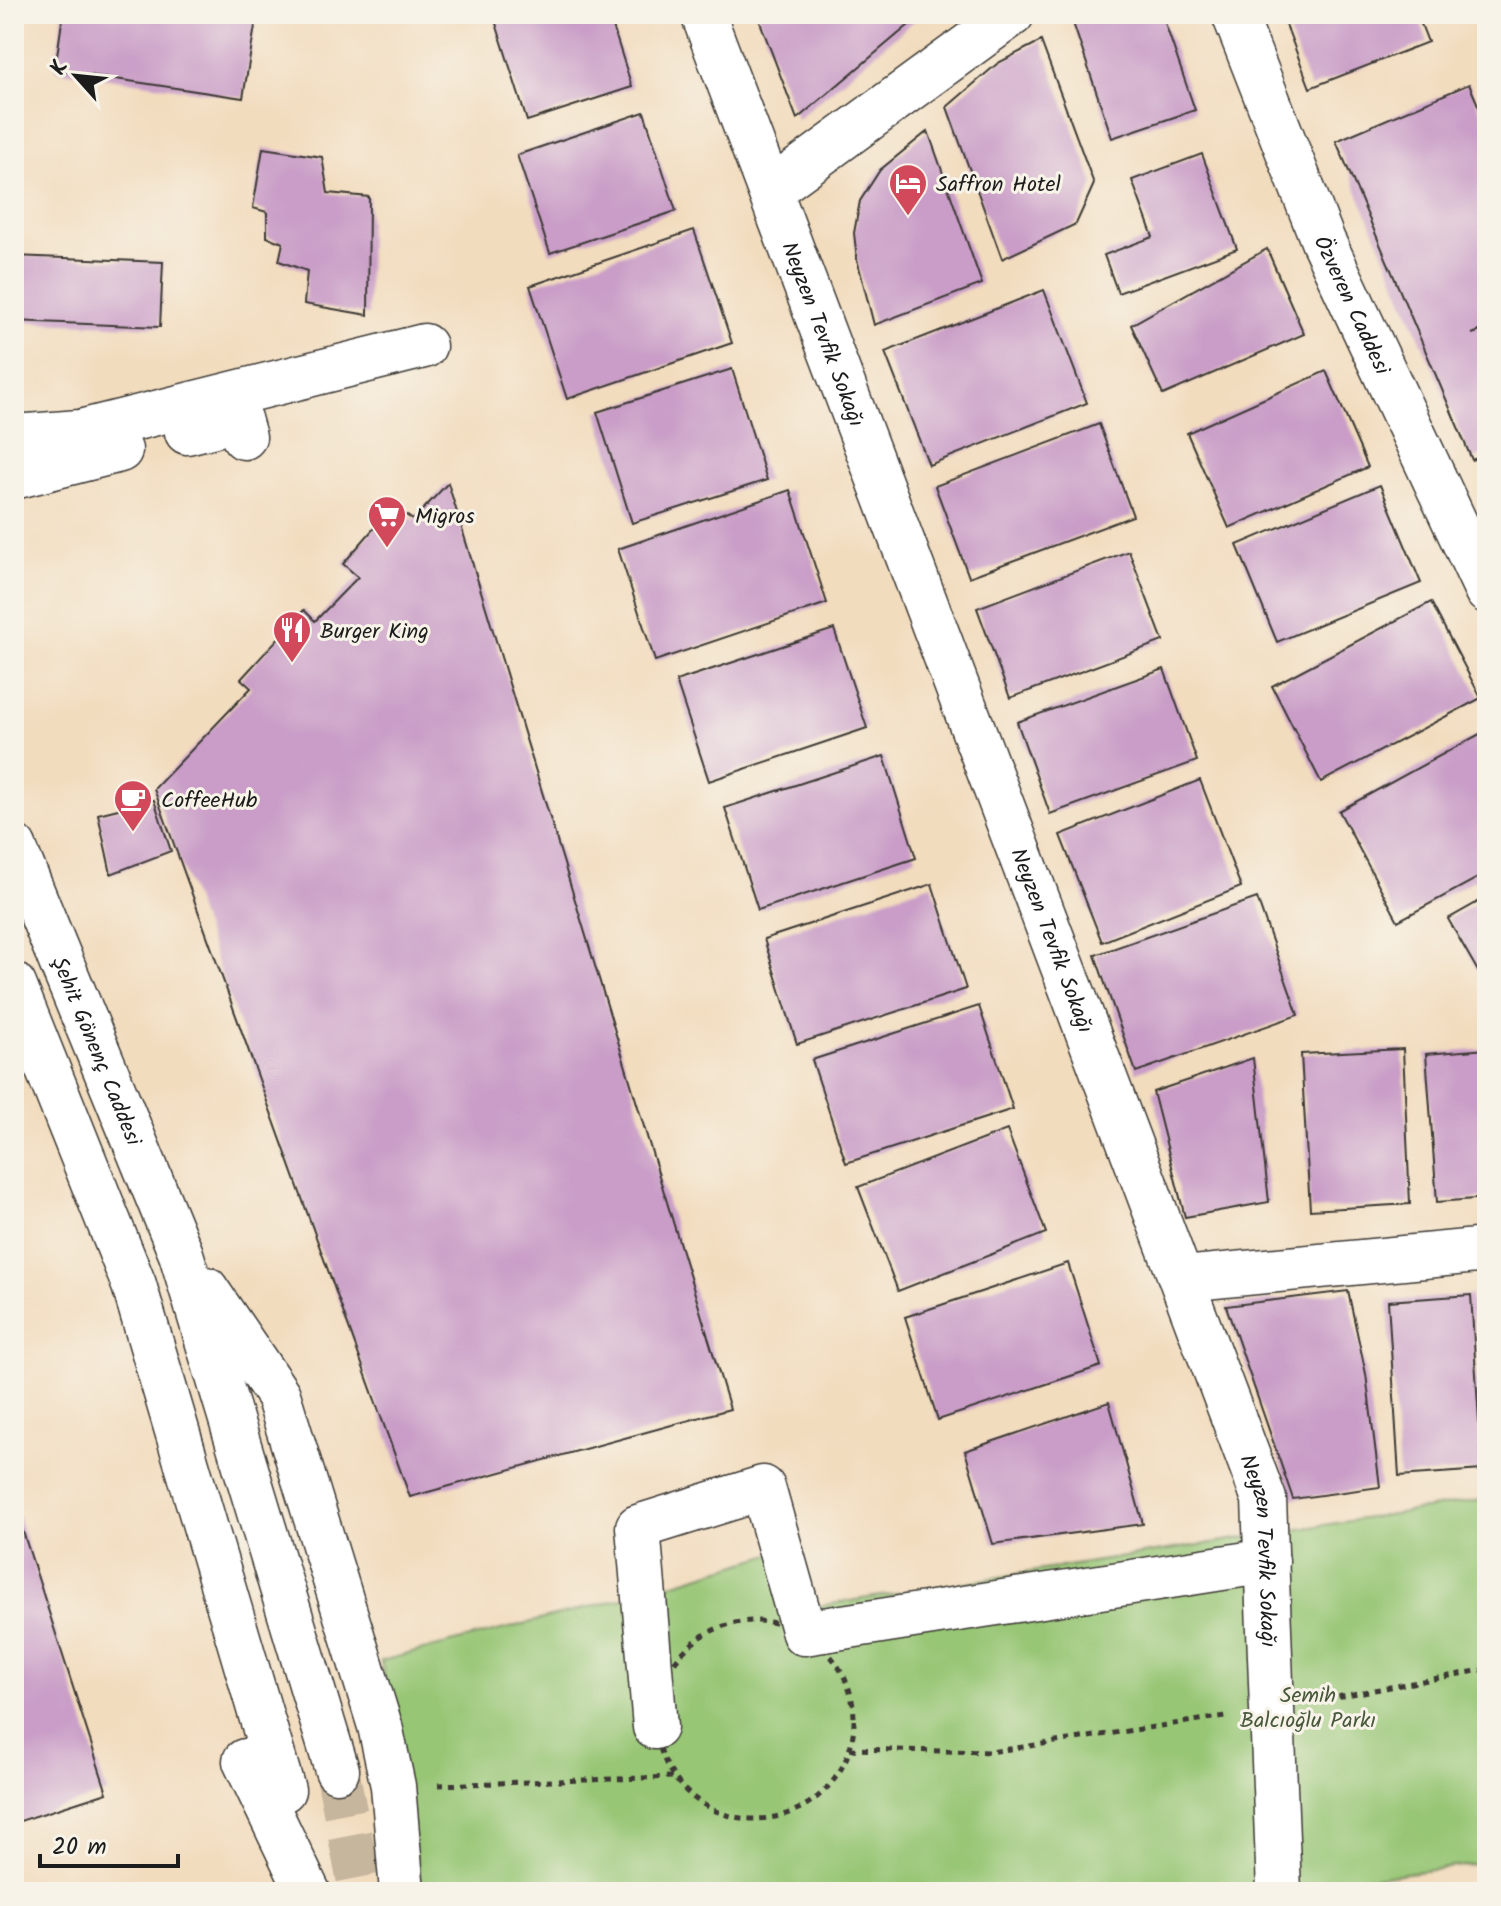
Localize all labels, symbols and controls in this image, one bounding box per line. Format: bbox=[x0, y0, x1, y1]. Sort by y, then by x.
north arrow bbox=[36, 36, 116, 116]
text: K bbox=[42, 54, 79, 82]
hotel icon: Saffron Hotel bbox=[887, 162, 929, 217]
place label: Saffron Hotel bbox=[936, 168, 1061, 203]
street label: Özveren Caddesi bbox=[1303, 230, 1399, 382]
street label: Neyzen Tevfik Sokağı bbox=[771, 237, 872, 432]
supermarket icon: Migros bbox=[366, 494, 408, 549]
place label: Migros bbox=[415, 500, 475, 535]
restaurant icon: Burger King bbox=[271, 609, 313, 664]
place label: Burger King bbox=[320, 615, 429, 650]
cafe icon: CoffeeHub bbox=[112, 778, 154, 833]
place label: CoffeeHub bbox=[161, 784, 258, 819]
street label: Neyzen Tevfik Sokağı bbox=[1000, 843, 1101, 1039]
street label: Şehit Gönenç Caddesi bbox=[41, 952, 150, 1152]
street label: Neyzen Tevfik Sokağı bbox=[1229, 1450, 1285, 1648]
park label: Semih Balcıoğlu Parkı bbox=[1240, 1679, 1376, 1739]
scale bar bbox=[40, 1818, 178, 1868]
text: 20 m bbox=[52, 1828, 107, 1867]

